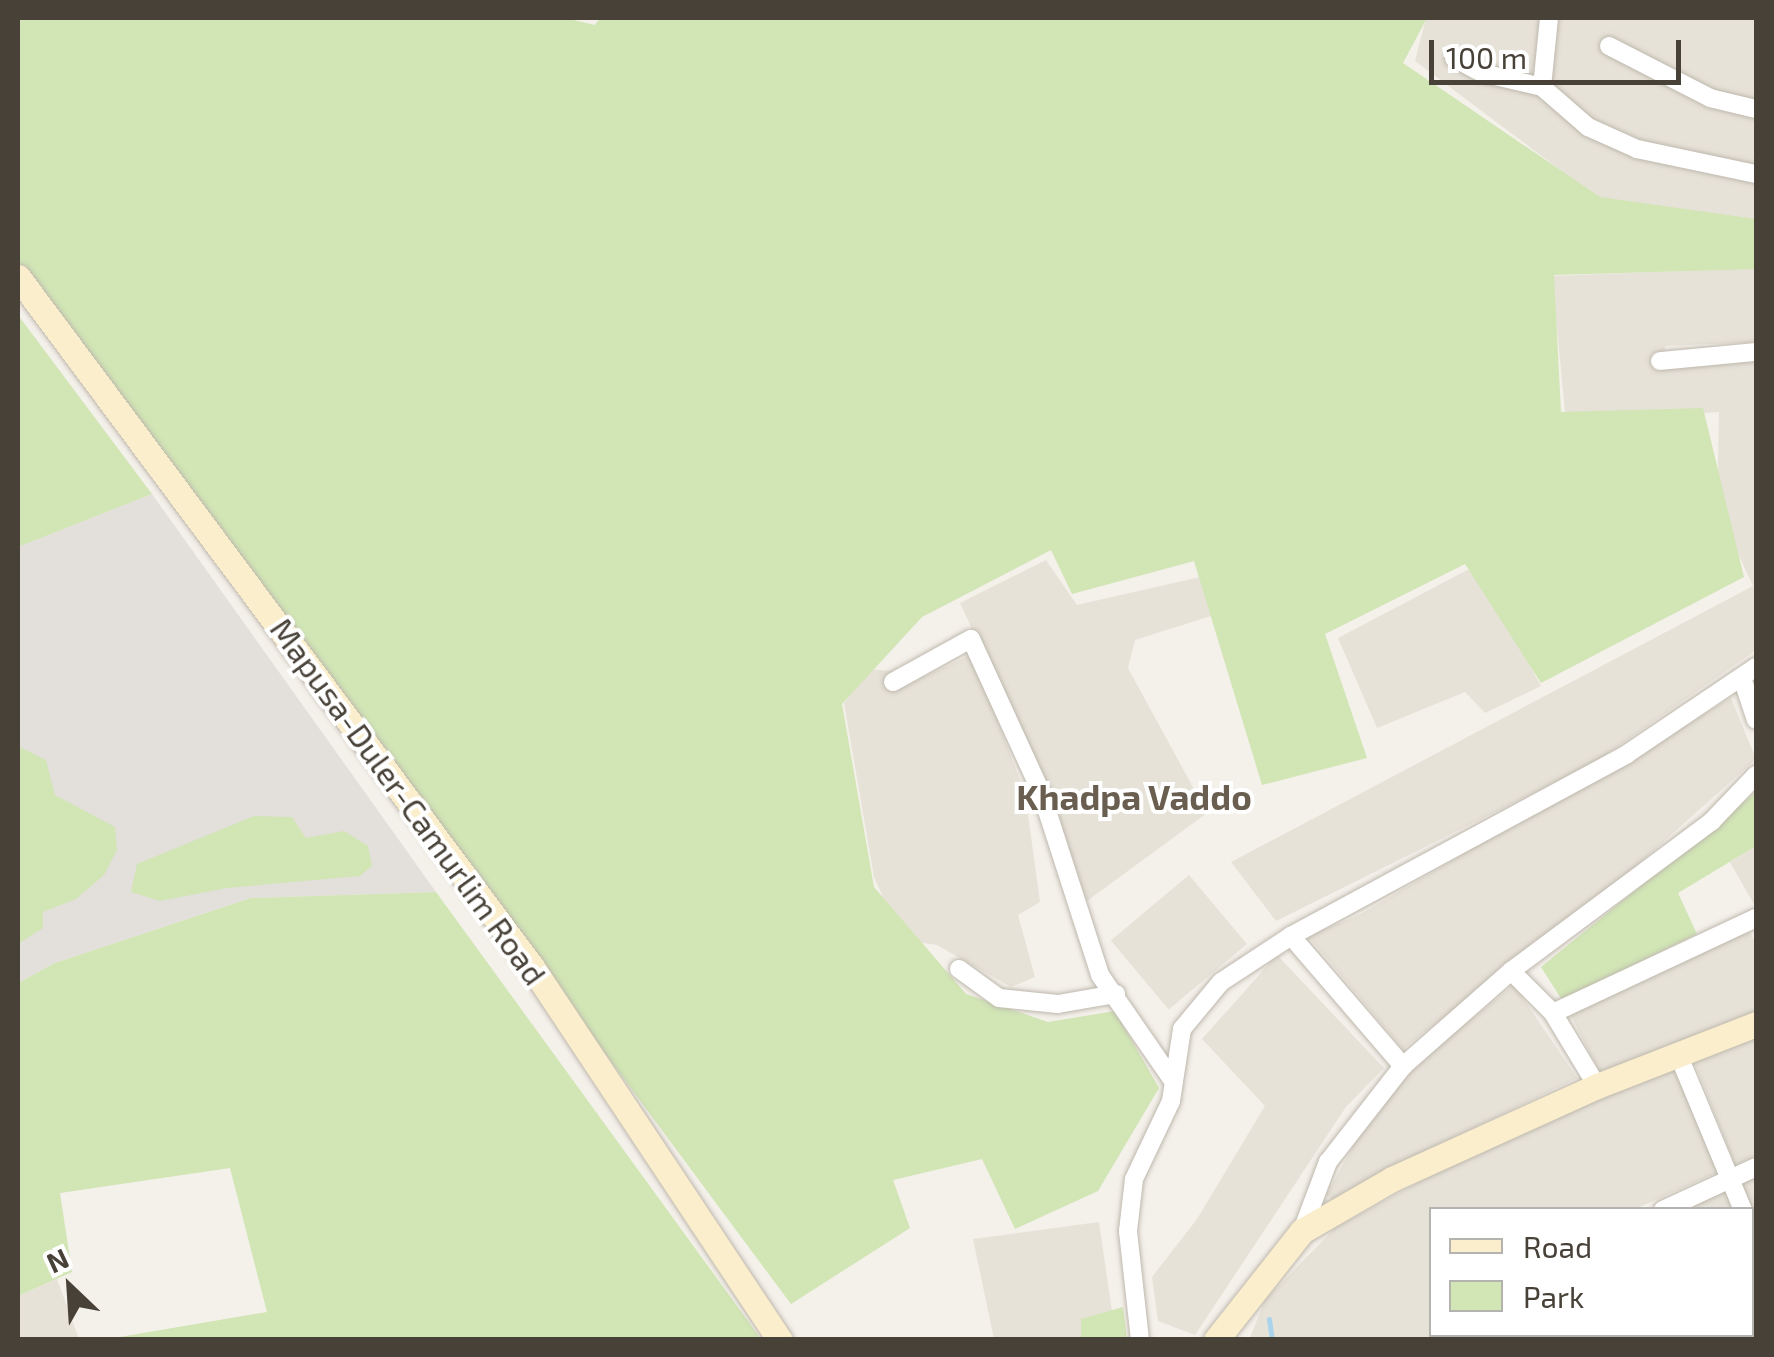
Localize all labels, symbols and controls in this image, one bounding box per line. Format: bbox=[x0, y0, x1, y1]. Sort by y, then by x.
scale bar bbox=[1434, 20, 1686, 82]
text: 100 m bbox=[1446, 39, 1527, 75]
street label: Mapusa-Duler-Camurlim Road bbox=[263, 610, 555, 992]
district label: Khadpa Vaddo bbox=[1016, 775, 1252, 817]
legend bbox=[1429, 1207, 1754, 1337]
text: Road bbox=[1523, 1228, 1592, 1264]
north arrow bbox=[20, 1237, 120, 1337]
text: N bbox=[41, 1240, 74, 1279]
text: Park bbox=[1523, 1278, 1584, 1314]

